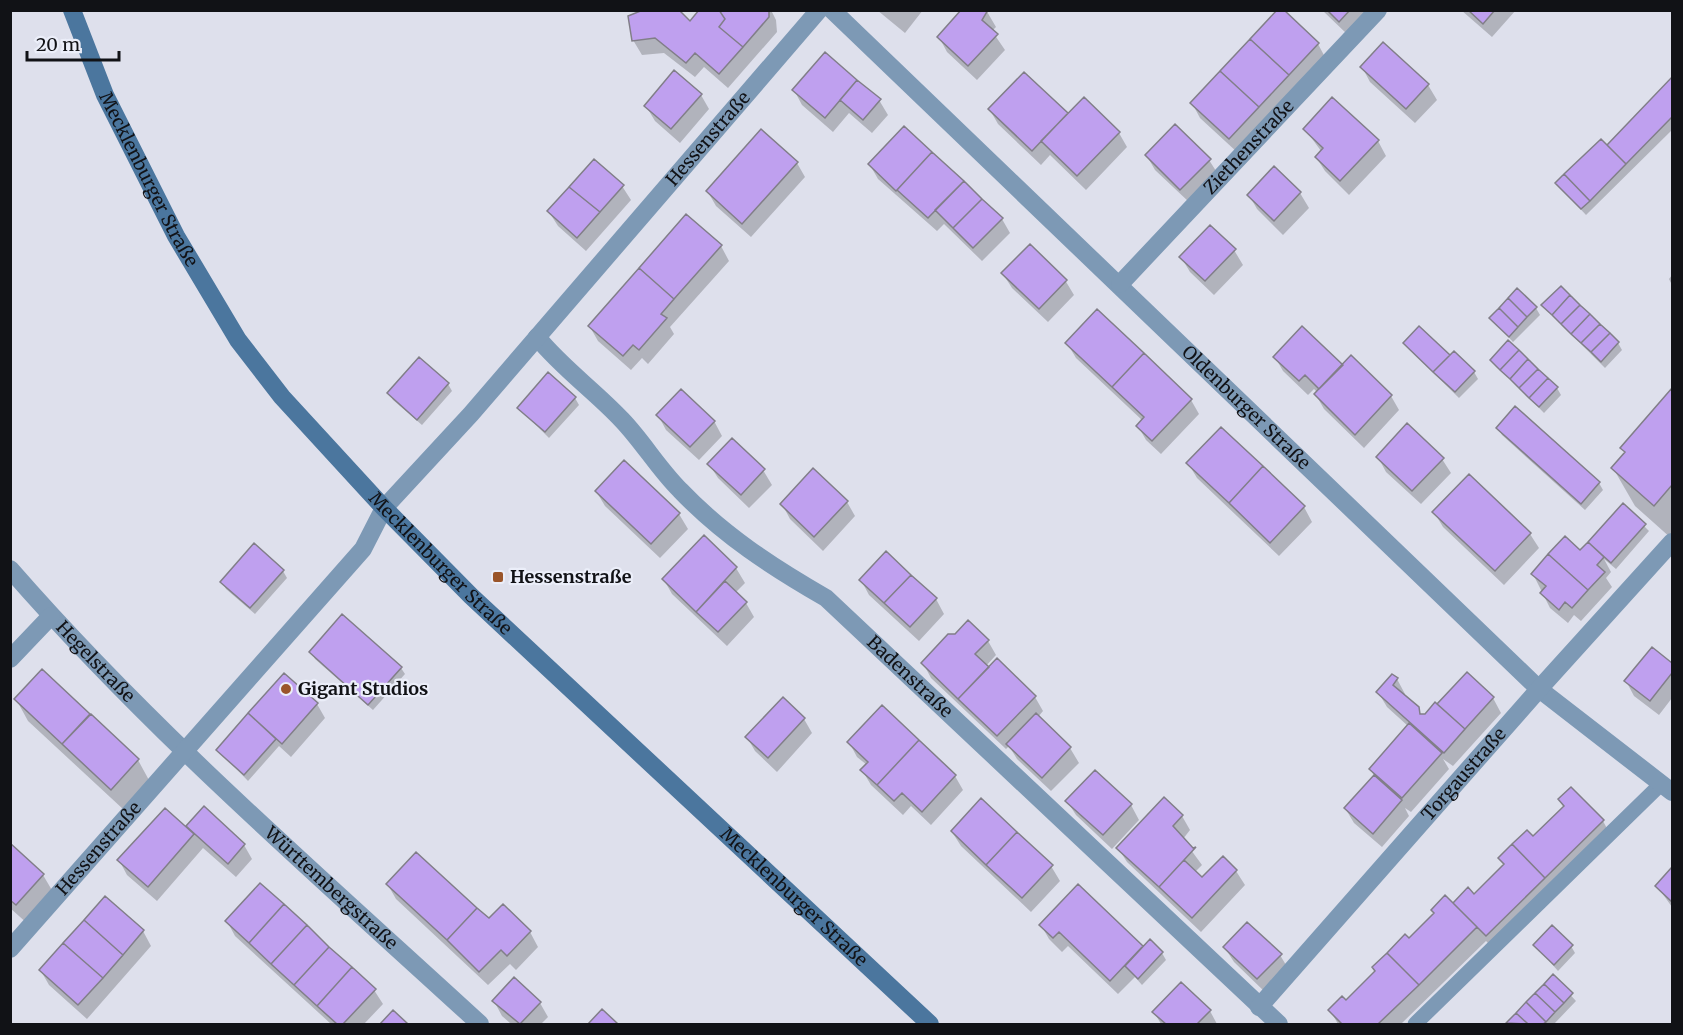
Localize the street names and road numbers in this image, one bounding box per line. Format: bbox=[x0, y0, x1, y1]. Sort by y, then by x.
street label: Hessenstraße bbox=[661, 86, 755, 190]
street label: Mecklenburger Straße bbox=[94, 88, 204, 271]
street label: Ziethenstraße bbox=[1198, 95, 1299, 199]
street label: Oldenburger Straße bbox=[1177, 340, 1315, 474]
street label: Mecklenburger Straße bbox=[364, 487, 517, 640]
street label: Hegelstraße bbox=[51, 616, 140, 707]
street label: Badenstraße bbox=[862, 630, 958, 722]
street label: Torgaustraße bbox=[1416, 723, 1511, 825]
street label: Hessenstraße bbox=[51, 796, 146, 900]
street label: Württembergstraße bbox=[259, 821, 403, 954]
street label: Mecklenburger Straße bbox=[716, 822, 873, 971]

